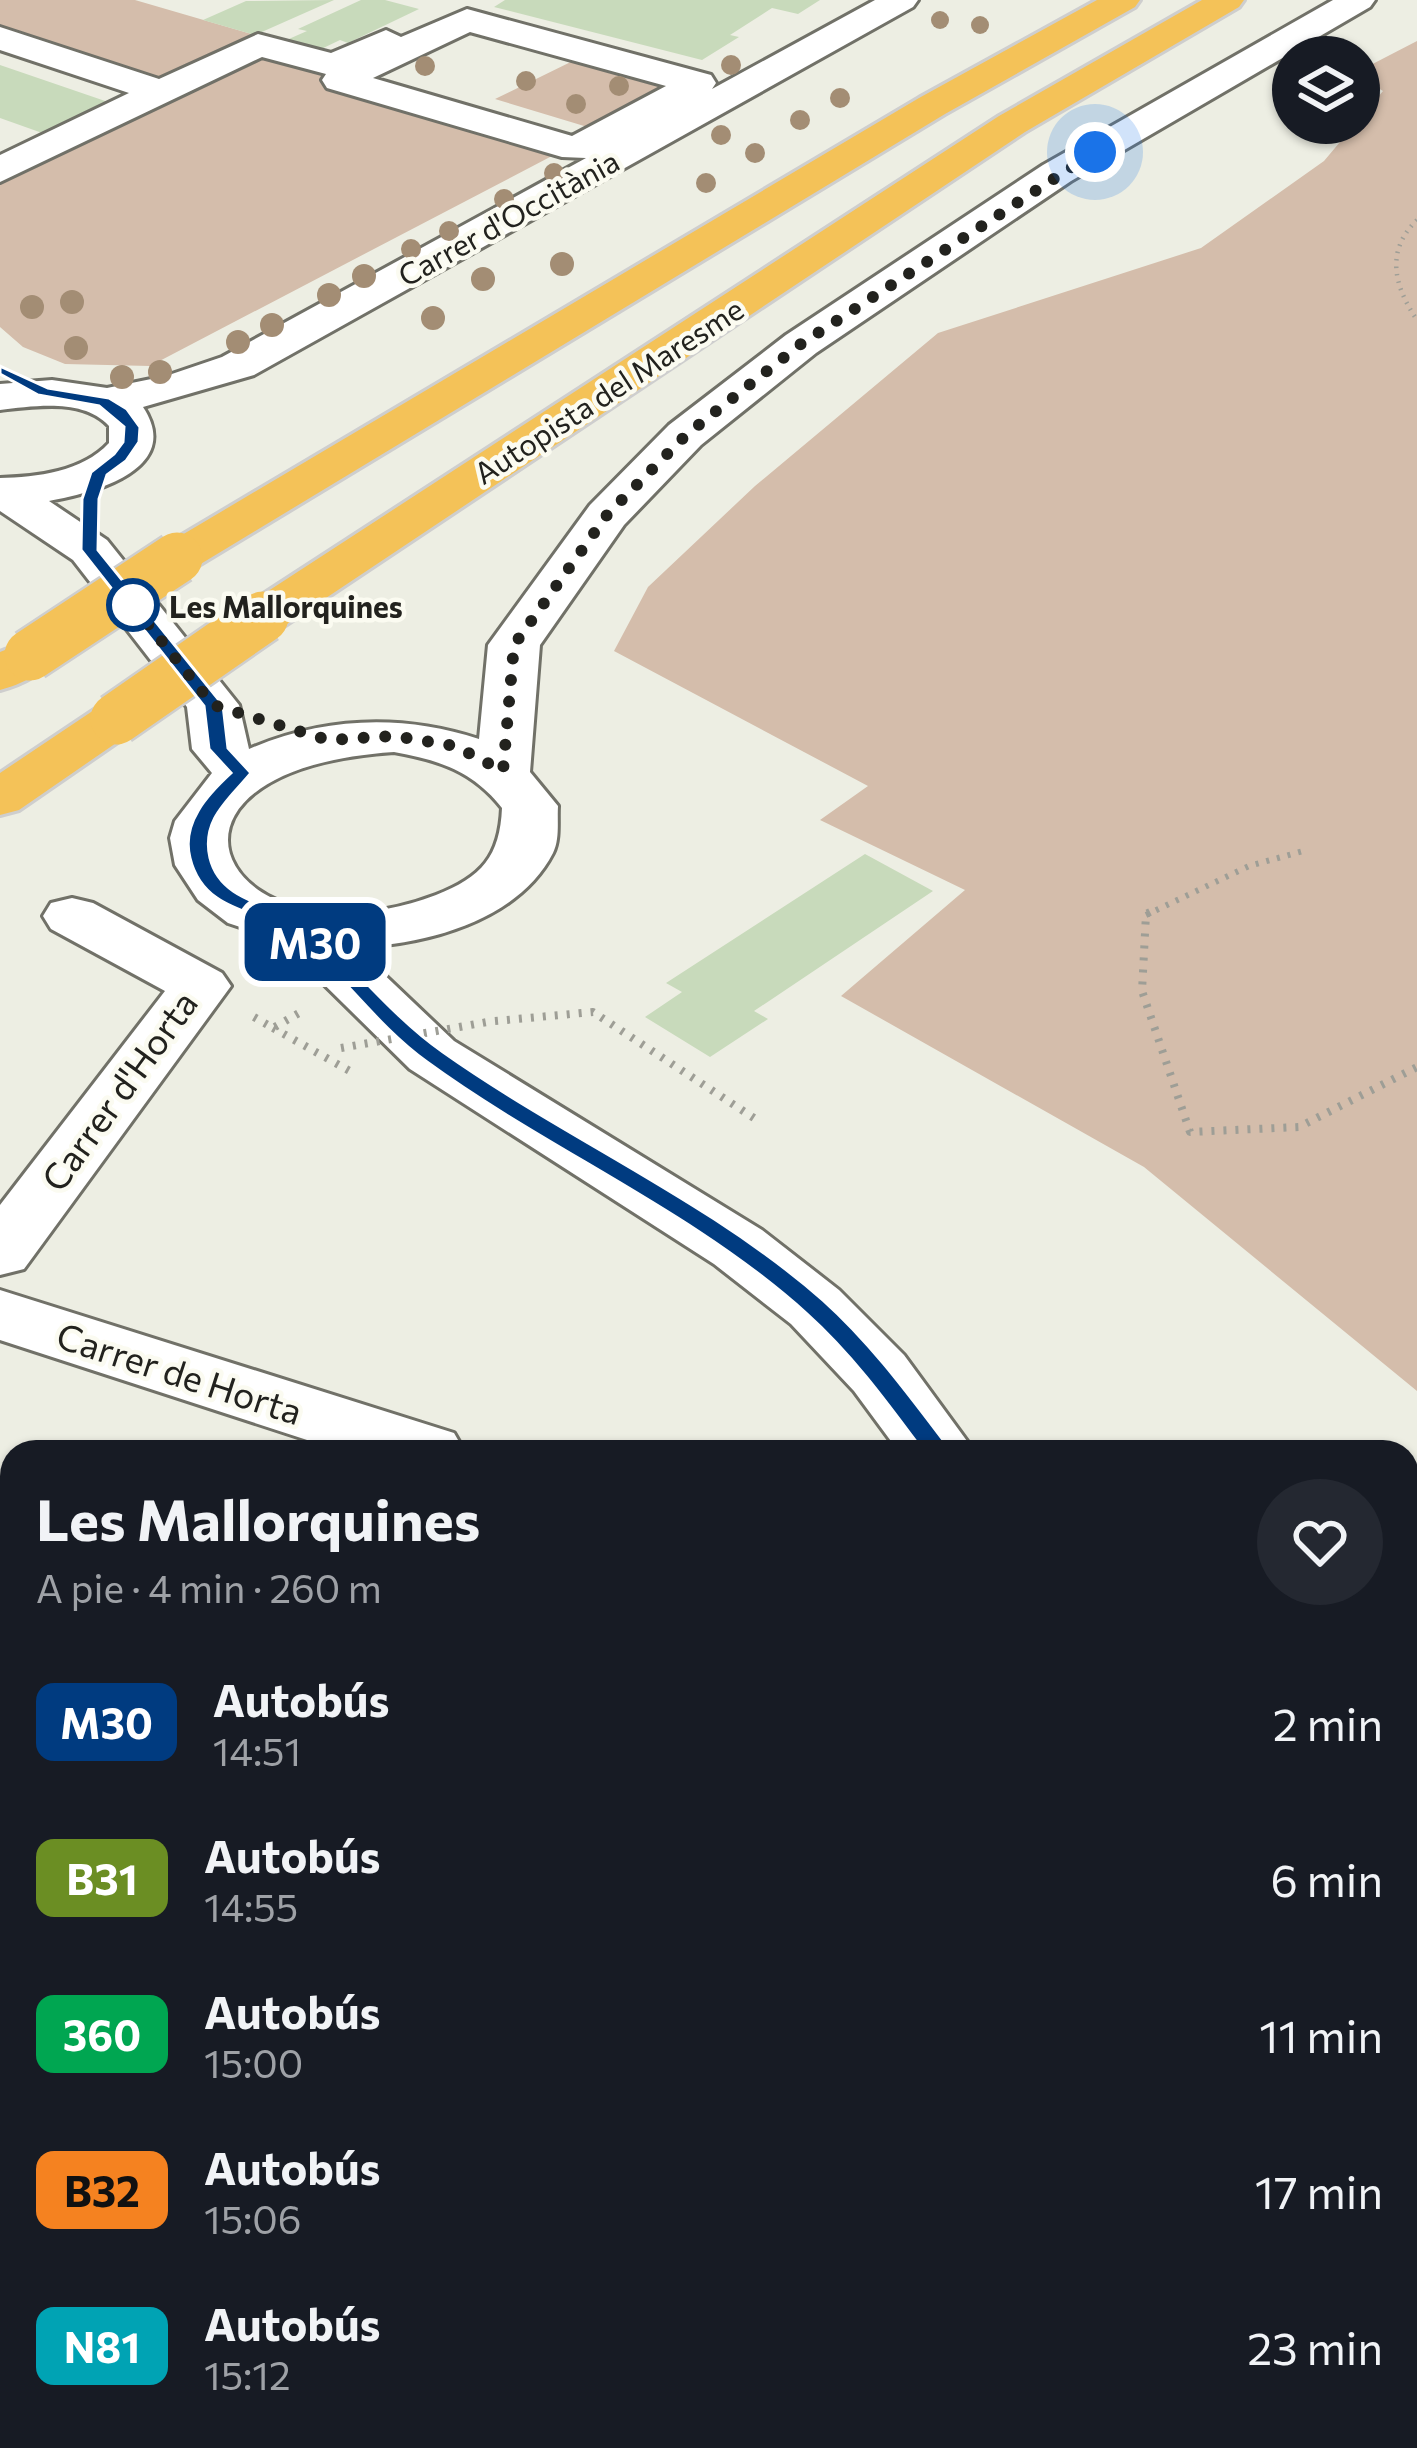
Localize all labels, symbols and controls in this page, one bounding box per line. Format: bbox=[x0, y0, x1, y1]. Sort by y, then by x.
map controls bbox=[1272, 36, 1380, 144]
button: layers bbox=[1272, 36, 1380, 144]
your location bbox=[1065, 122, 1125, 182]
street label: Carrer d'Occitània bbox=[391, 141, 625, 293]
street label: Autopista del Maresme bbox=[466, 289, 750, 491]
marker: Les Mallorquines bbox=[108, 580, 158, 630]
place label: Les Mallorquines bbox=[169, 587, 403, 624]
line badge: M30 bbox=[246, 903, 384, 981]
text: M30 bbox=[269, 916, 361, 968]
street label: Carrer d'Horta bbox=[31, 981, 205, 1199]
street label: Carrer de Horta bbox=[52, 1312, 308, 1432]
button: heart bbox=[1257, 1479, 1383, 1605]
text: Les Mallorquines bbox=[36, 1483, 480, 1553]
text: A pie · 4 min · 260 m bbox=[36, 1563, 382, 1611]
text: Autobús bbox=[213, 1671, 389, 1726]
text: 2 min bbox=[1273, 1695, 1383, 1750]
text: M30 bbox=[60, 1696, 153, 1748]
text: 14:51 bbox=[213, 1726, 301, 1774]
text: Autobús bbox=[204, 1827, 381, 1882]
text: 6 min bbox=[1270, 1851, 1383, 1906]
text: B31 bbox=[66, 1852, 138, 1904]
text: 14:55 bbox=[204, 1882, 298, 1930]
text: Autobús bbox=[204, 1983, 381, 2038]
text: 11 min bbox=[1259, 2007, 1383, 2062]
text: 360 bbox=[63, 2008, 141, 2060]
text: 15:00 bbox=[204, 2038, 303, 2086]
text: Autobús bbox=[204, 2139, 381, 2194]
text: 17 min bbox=[1255, 2163, 1383, 2218]
text: B32 bbox=[64, 2164, 140, 2216]
text: 15:06 bbox=[204, 2194, 301, 2242]
text: Autobús bbox=[204, 2295, 381, 2350]
text: 23 min bbox=[1247, 2319, 1383, 2374]
text: N81 bbox=[64, 2320, 140, 2372]
text: 15:12 bbox=[204, 2350, 291, 2398]

